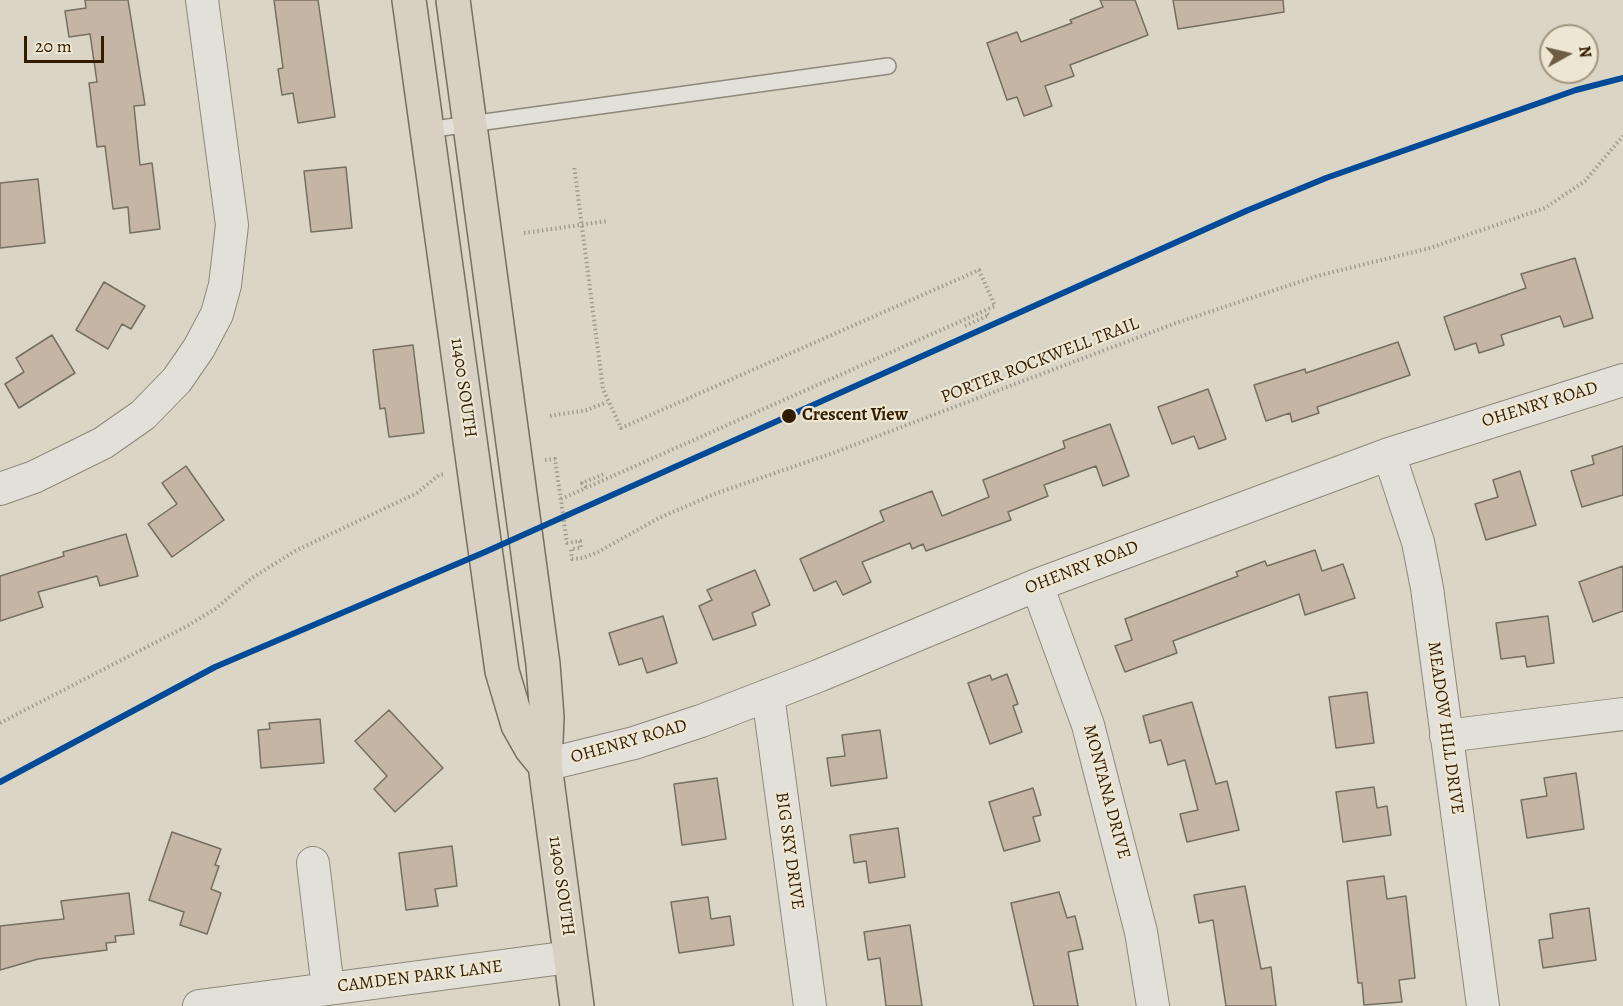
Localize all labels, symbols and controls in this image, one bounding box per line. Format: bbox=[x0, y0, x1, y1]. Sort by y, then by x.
scale bar bbox=[27, 24, 106, 62]
north arrow bbox=[1539, 24, 1599, 84]
text: 20 m bbox=[35, 34, 72, 58]
text: N bbox=[1573, 44, 1597, 59]
street label: PORTER ROCKWELL TRAIL bbox=[938, 313, 1142, 409]
street label: 11400 SOUTH bbox=[445, 337, 481, 439]
street label: OHENRY ROAD bbox=[1479, 377, 1601, 433]
place label: Crescent View bbox=[802, 405, 908, 427]
marker: Crescent View bbox=[780, 407, 798, 425]
street label: OHENRY ROAD bbox=[1022, 536, 1142, 600]
street label: MEADOW HILL DRIVE bbox=[1422, 640, 1468, 816]
street label: OHENRY ROAD bbox=[568, 715, 690, 769]
street label: MONTANA DRIVE bbox=[1078, 722, 1134, 862]
street label: BIG SKY DRIVE bbox=[770, 791, 808, 911]
street label: 11400 SOUTH bbox=[543, 835, 579, 937]
street label: CAMDEN PARK LANE bbox=[336, 956, 504, 998]

